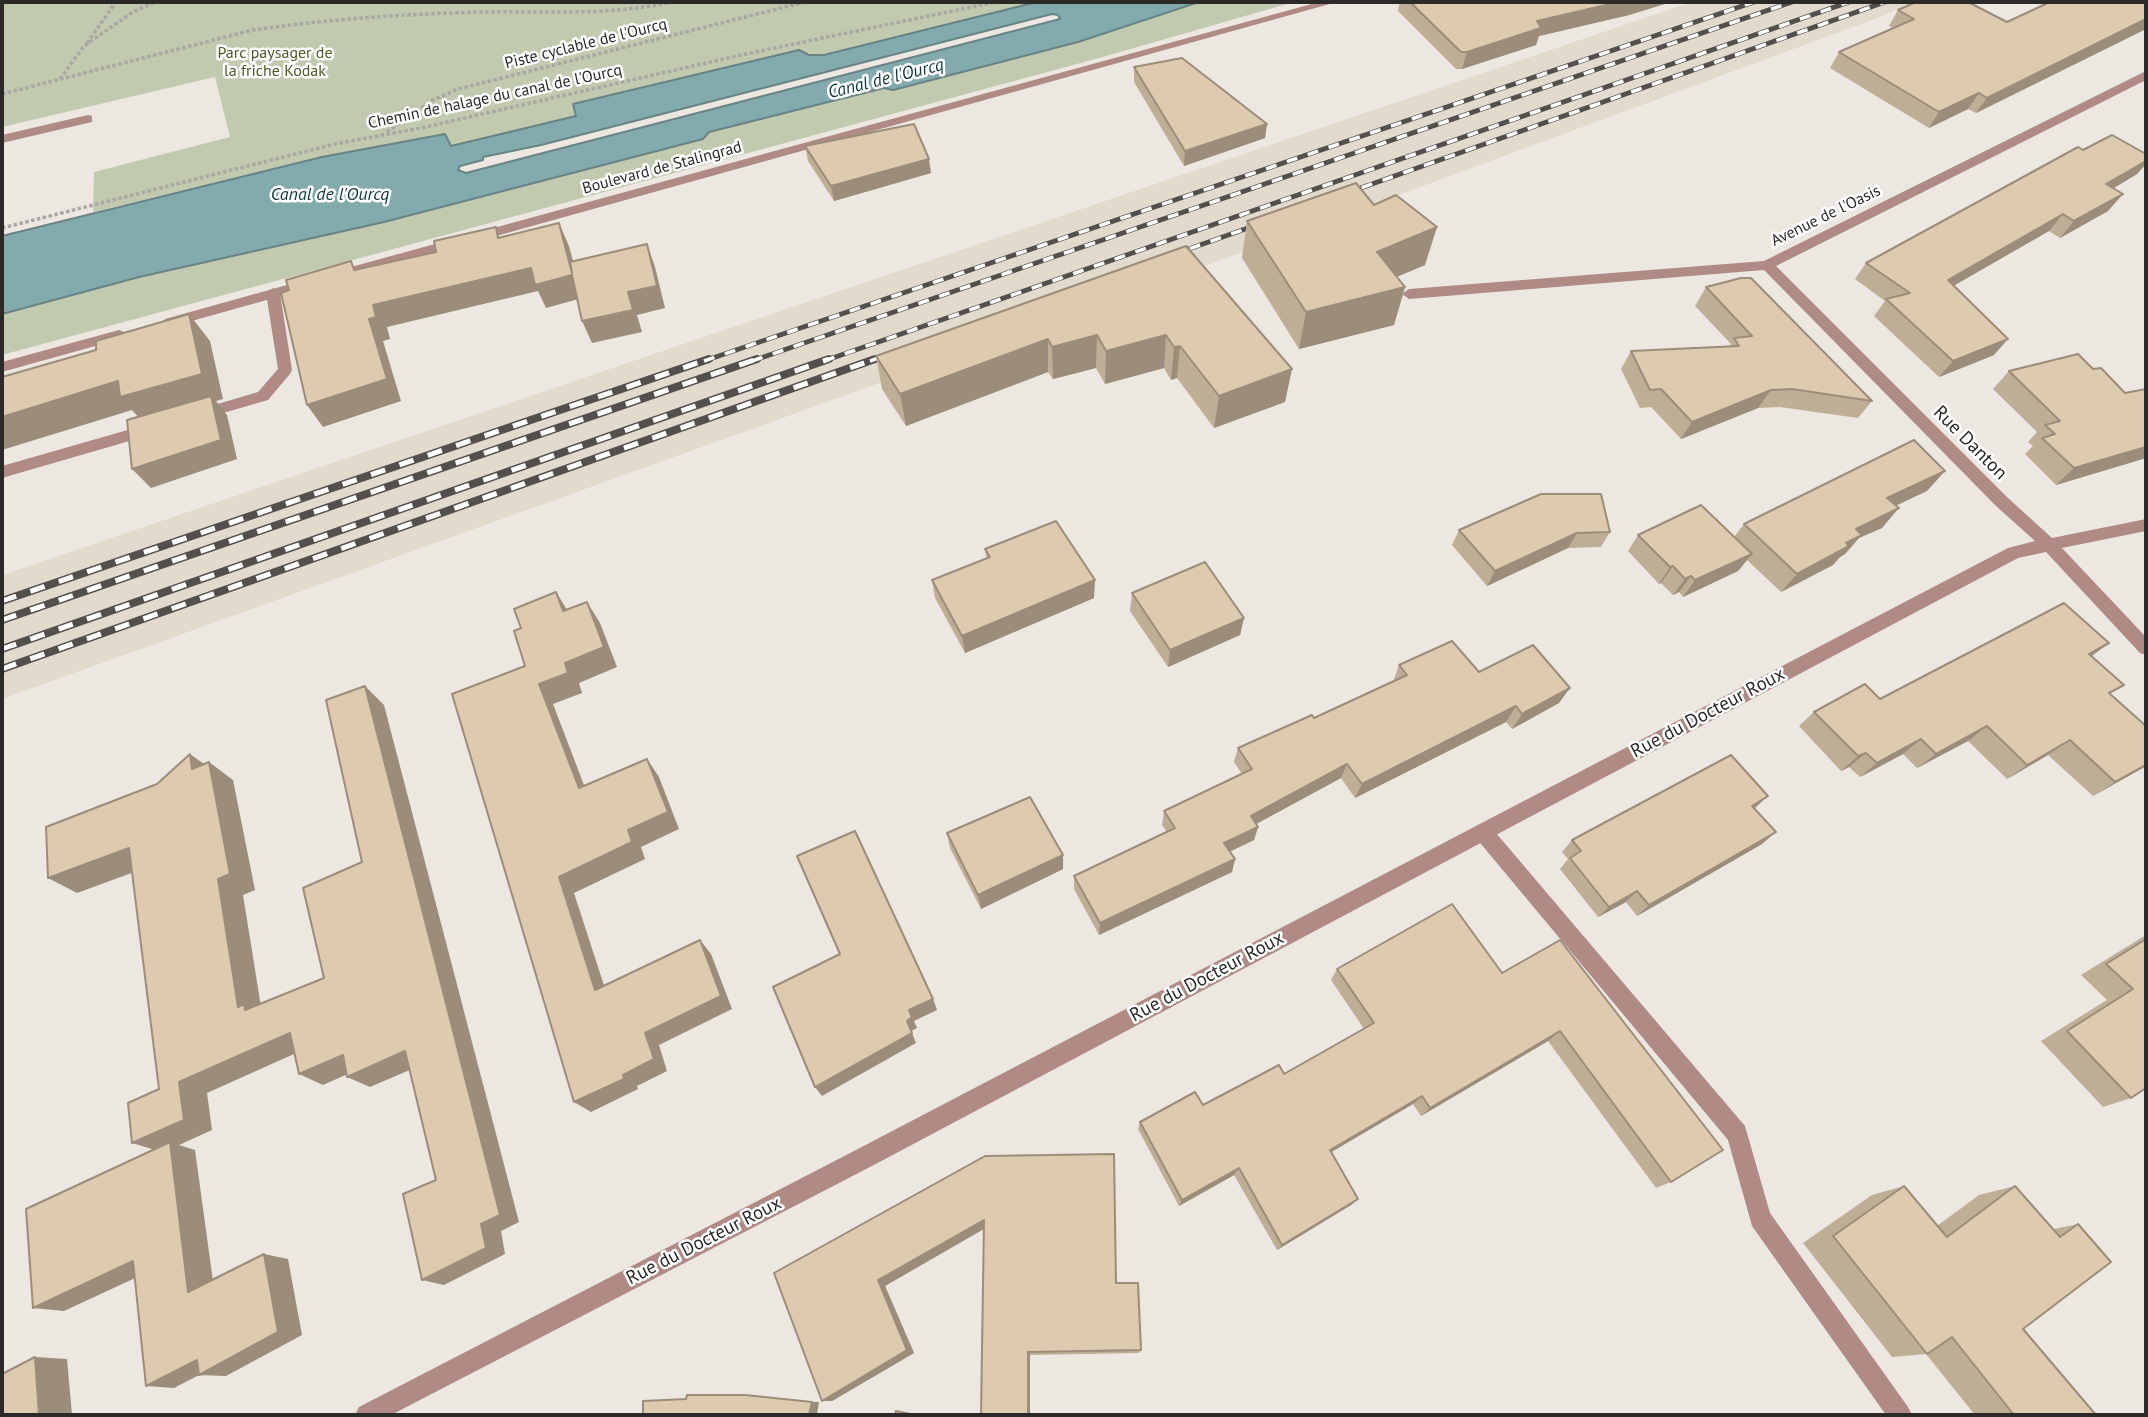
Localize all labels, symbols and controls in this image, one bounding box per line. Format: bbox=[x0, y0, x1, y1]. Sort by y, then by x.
street label: Piste cyclable de l'Ourcq bbox=[503, 15, 669, 73]
park label: Parc paysager de la friche Kodak bbox=[217, 43, 333, 81]
water label: Canal de l'Ourcq bbox=[826, 54, 946, 104]
street label: Chemin de halage du canal de l'Ourcq bbox=[366, 61, 624, 133]
street label: Boulevard de Stalingrad bbox=[580, 137, 744, 199]
street label: Avenue de l'Oasis bbox=[1768, 181, 1884, 251]
water label: Canal de l'Ourcq bbox=[271, 184, 389, 206]
street label: Rue Danton bbox=[1928, 401, 2012, 485]
street label: Rue du Docteur Roux bbox=[1627, 663, 1789, 763]
street label: Rue du Docteur Roux bbox=[1126, 927, 1288, 1027]
street label: Rue du Docteur Roux bbox=[623, 1192, 785, 1290]

